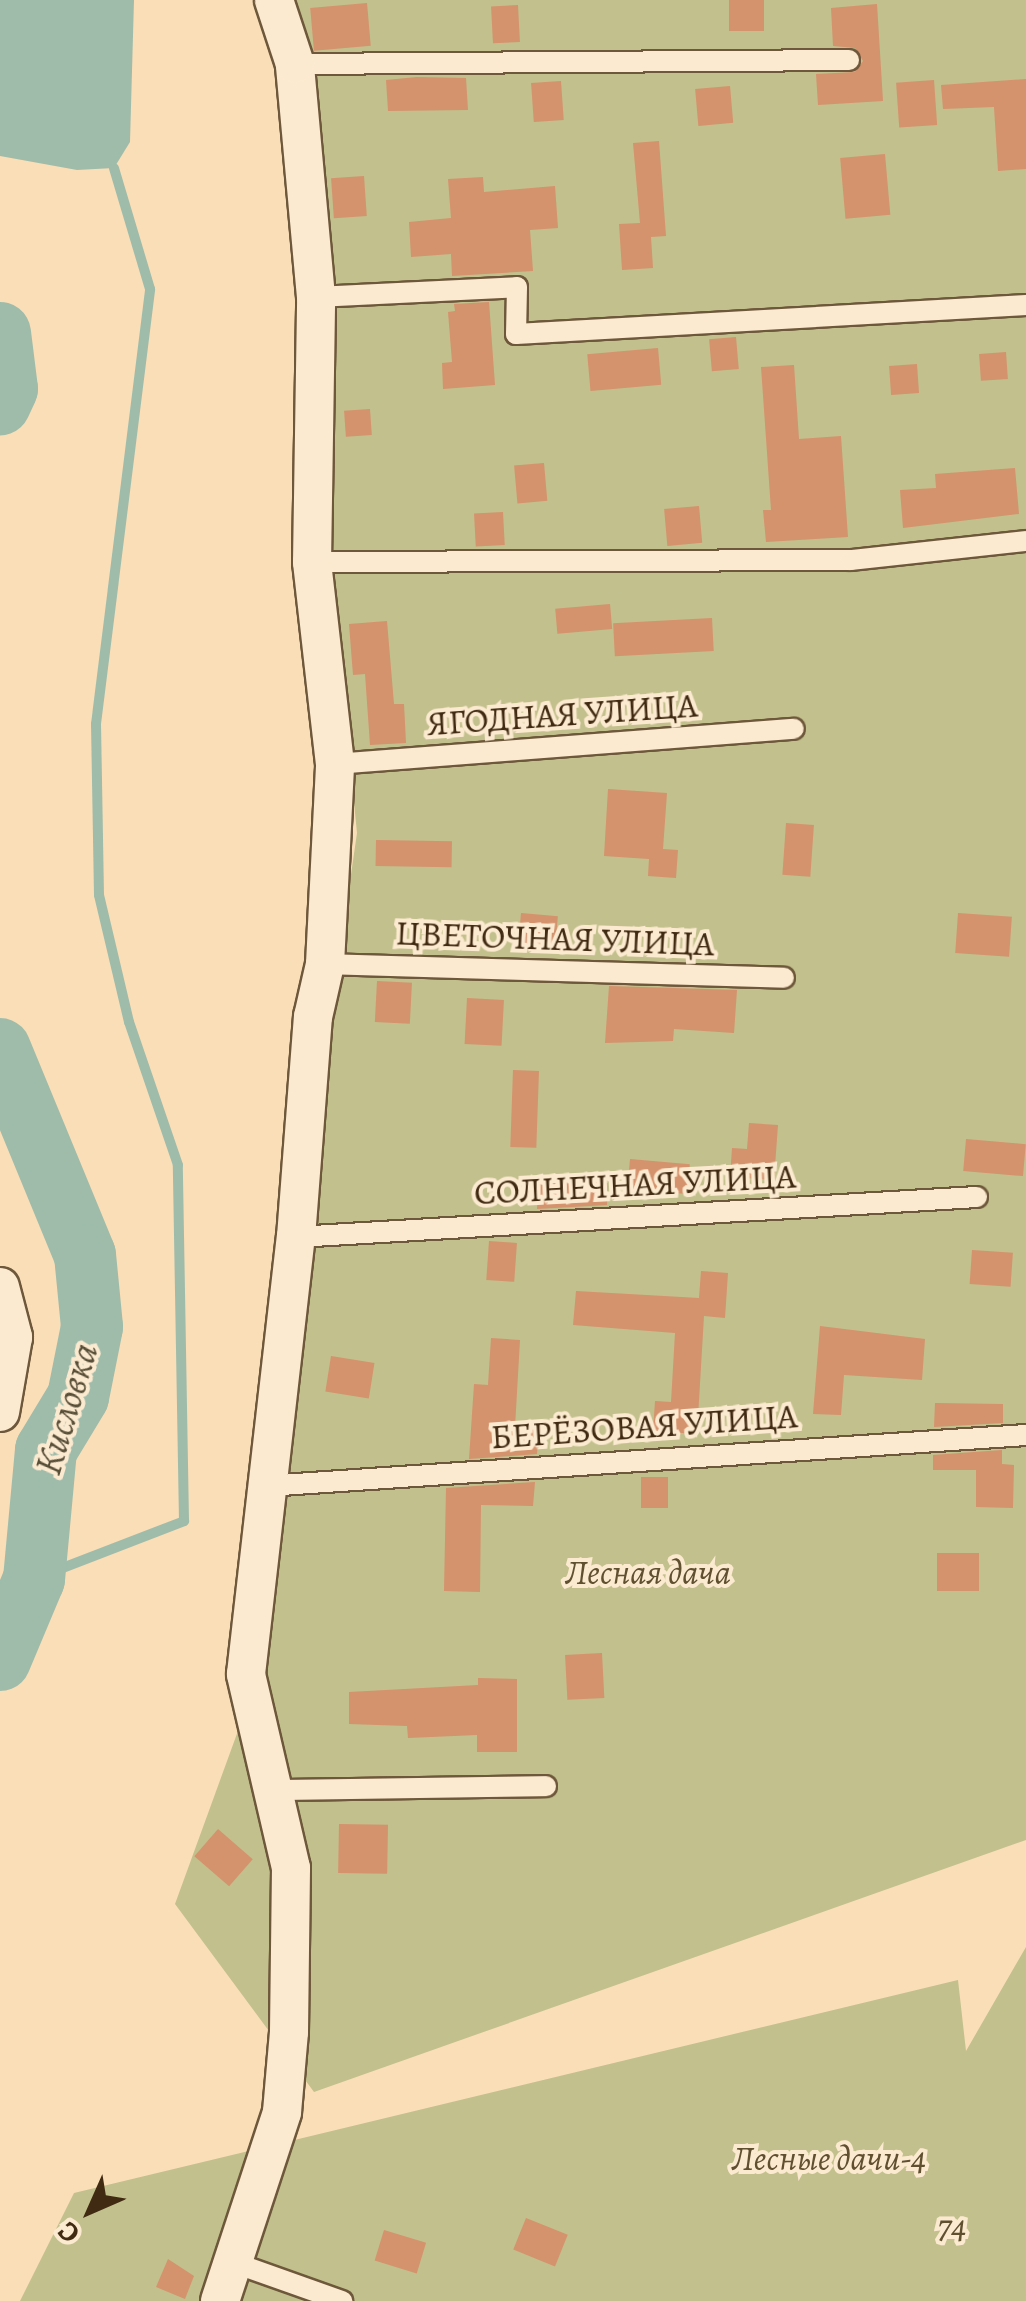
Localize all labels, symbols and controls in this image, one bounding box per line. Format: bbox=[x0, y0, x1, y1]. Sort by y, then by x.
street label: ЯГОДНАЯ УЛИЦА bbox=[425, 684, 699, 744]
street label: ЦВЕТОЧНАЯ УЛИЦА bbox=[395, 911, 715, 965]
street label: СОЛНЕЧНАЯ УЛИЦА bbox=[473, 1155, 797, 1213]
water label: Кисловка bbox=[25, 1338, 109, 1480]
street label: БЕРЁЗОВАЯ УЛИЦА bbox=[489, 1394, 799, 1458]
park label: Лесная дача bbox=[565, 1551, 731, 1593]
park label: Лесные дачи-4 bbox=[732, 2137, 926, 2179]
north arrow bbox=[40, 2161, 140, 2261]
park label: 74 bbox=[937, 2205, 967, 2247]
text: С bbox=[49, 2213, 88, 2252]

